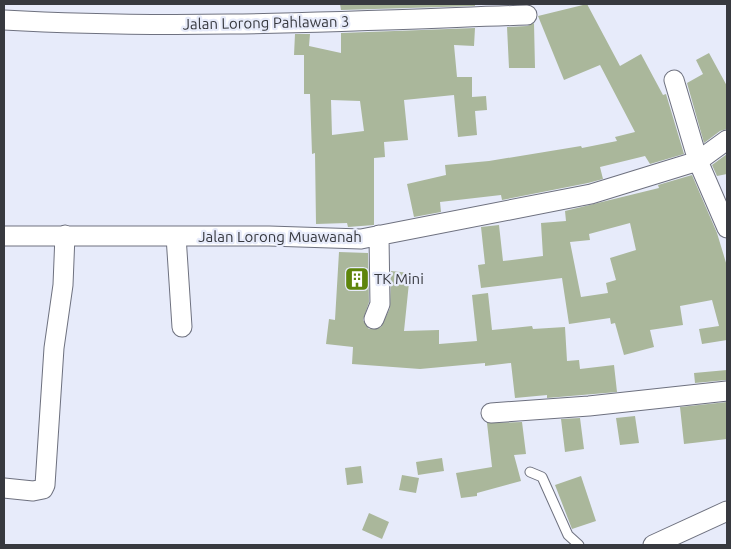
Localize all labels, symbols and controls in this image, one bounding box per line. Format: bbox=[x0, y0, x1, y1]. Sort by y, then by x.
street label: Jalan Lorong Pahlawan 3 bbox=[182, 13, 350, 32]
street label: Jalan Lorong Muawanah bbox=[198, 228, 362, 245]
building icon: TK Mini bbox=[344, 266, 370, 292]
place label: TK Mini bbox=[374, 270, 424, 287]

